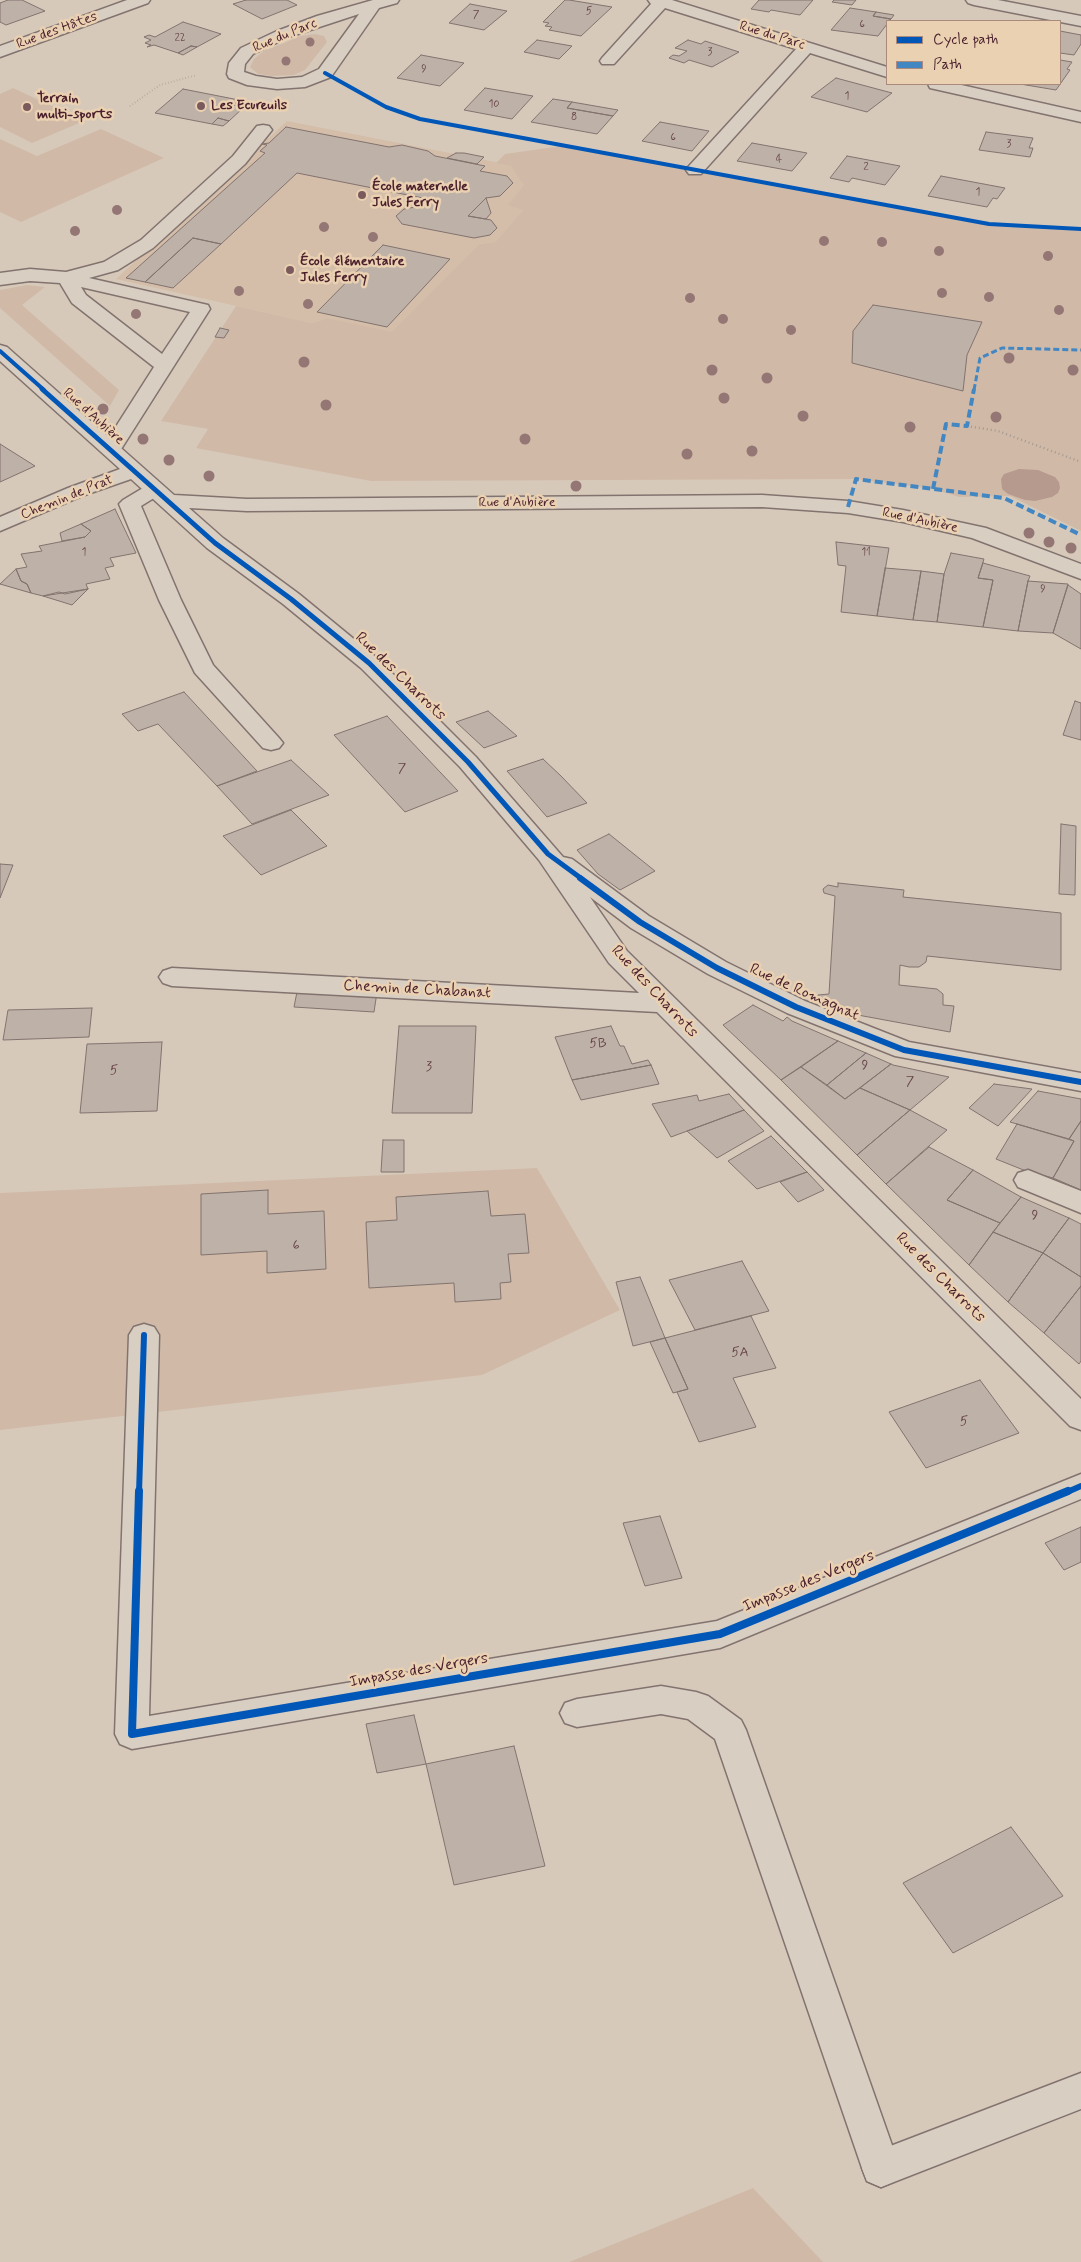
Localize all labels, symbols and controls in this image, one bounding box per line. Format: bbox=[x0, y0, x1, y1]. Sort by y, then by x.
house number: 5 bbox=[586, 5, 592, 19]
street label: Rue des Hâtes bbox=[14, 9, 100, 53]
house number: 7 bbox=[473, 9, 479, 23]
street label: Rue du Parc bbox=[251, 15, 319, 57]
street label: Rue du Parc bbox=[737, 18, 807, 54]
house number: 6 bbox=[859, 18, 865, 32]
legend bbox=[886, 20, 1061, 85]
text: Cycle path bbox=[933, 30, 998, 50]
house number: 22 bbox=[174, 32, 186, 46]
house number: 3 bbox=[708, 46, 712, 60]
text: Path bbox=[933, 55, 962, 75]
house number: 9 bbox=[421, 63, 427, 77]
house number: 1 bbox=[845, 90, 849, 104]
place label: Terrain multi-sports bbox=[37, 91, 112, 124]
place label: Les Ecureuils bbox=[211, 98, 287, 114]
house number: 10 bbox=[488, 98, 500, 112]
marker: Les Ecureuils bbox=[195, 100, 207, 112]
marker: Terrain multi-sports bbox=[21, 101, 33, 113]
house number: 8 bbox=[571, 111, 577, 125]
house number: 6 bbox=[670, 131, 676, 145]
house number: 3 bbox=[1007, 138, 1011, 152]
house number: 4 bbox=[776, 153, 782, 167]
house number: 2 bbox=[863, 161, 869, 175]
place label: École maternelle Jules Ferry bbox=[372, 179, 468, 212]
house number: 1 bbox=[976, 186, 980, 200]
marker: École maternelle Jules Ferry bbox=[356, 189, 368, 201]
place label: École élémentaire Jules Ferry bbox=[300, 254, 405, 286]
marker: École élémentaire Jules Ferry bbox=[284, 264, 296, 276]
street label: Rue d'Aubière bbox=[59, 385, 127, 449]
street label: Chemin de Prat bbox=[18, 472, 116, 524]
street label: Rue d'Aubière bbox=[478, 495, 556, 511]
street label: Rue d'Aubière bbox=[881, 505, 959, 537]
house number: 1 bbox=[82, 546, 86, 560]
house number: 11 bbox=[861, 546, 871, 560]
house number: 9 bbox=[1040, 583, 1046, 597]
street label: Rue des Charrots bbox=[350, 629, 450, 725]
house number: 7 bbox=[398, 761, 406, 777]
street label: Rue des Charrots bbox=[606, 942, 702, 1042]
street label: Rue de Romagnat bbox=[746, 960, 862, 1026]
street label: Chemin de Chabanat bbox=[343, 977, 491, 1003]
house number: 5B bbox=[589, 1036, 607, 1052]
house number: 9 bbox=[862, 1058, 868, 1074]
house number: 3 bbox=[426, 1059, 432, 1075]
house number: 5 bbox=[110, 1063, 118, 1079]
house number: 7 bbox=[906, 1074, 914, 1090]
house number: 9 bbox=[1032, 1208, 1038, 1224]
street label: Rue des Charrots bbox=[891, 1229, 989, 1327]
house number: 6 bbox=[292, 1238, 300, 1254]
house number: 5A bbox=[731, 1345, 749, 1361]
house number: 5 bbox=[960, 1414, 968, 1430]
street label: Impasse des Vergers bbox=[740, 1547, 878, 1617]
street label: Impasse des Vergers bbox=[348, 1649, 490, 1693]

